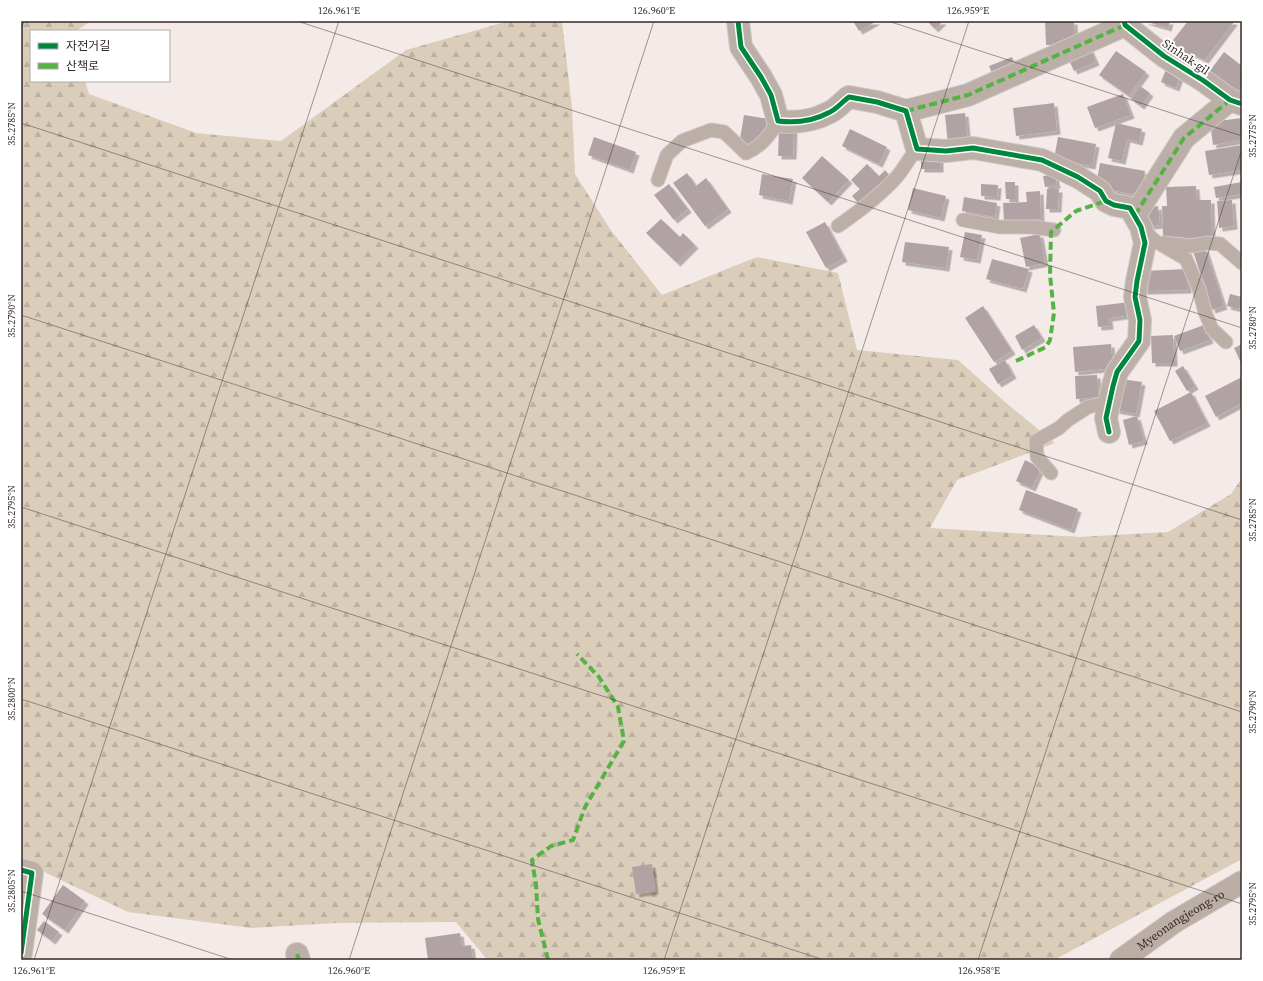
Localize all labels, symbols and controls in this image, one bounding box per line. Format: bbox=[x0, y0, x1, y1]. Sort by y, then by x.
text: 126.961°E bbox=[318, 4, 360, 17]
text: 126.960°E bbox=[633, 4, 675, 17]
text: 126.959°E bbox=[947, 4, 989, 17]
legend bbox=[30, 30, 170, 82]
street label: Sinhak-gil bbox=[1159, 35, 1213, 79]
text: 자전거길 bbox=[66, 38, 110, 54]
text: 산책로 bbox=[66, 58, 99, 74]
text: 35.2785°N bbox=[5, 102, 18, 146]
text: 35.2775°N bbox=[1246, 114, 1259, 158]
text: 35.2790°N bbox=[5, 294, 18, 338]
text: 35.2780°N bbox=[1246, 306, 1259, 350]
text: 35.2795°N bbox=[5, 485, 18, 529]
text: 35.2785°N bbox=[1246, 498, 1259, 542]
text: 35.2800°N bbox=[5, 677, 18, 721]
text: 35.2790°N bbox=[1246, 690, 1259, 734]
text: 35.2805°N bbox=[5, 869, 18, 913]
text: 35.2795°N bbox=[1246, 882, 1259, 926]
street label: Myeonangjeong-ro bbox=[1134, 886, 1228, 954]
text: 126.961°E bbox=[13, 964, 55, 977]
text: 126.960°E bbox=[328, 964, 370, 977]
text: 126.959°E bbox=[643, 964, 685, 977]
text: 126.958°E bbox=[958, 964, 1000, 977]

